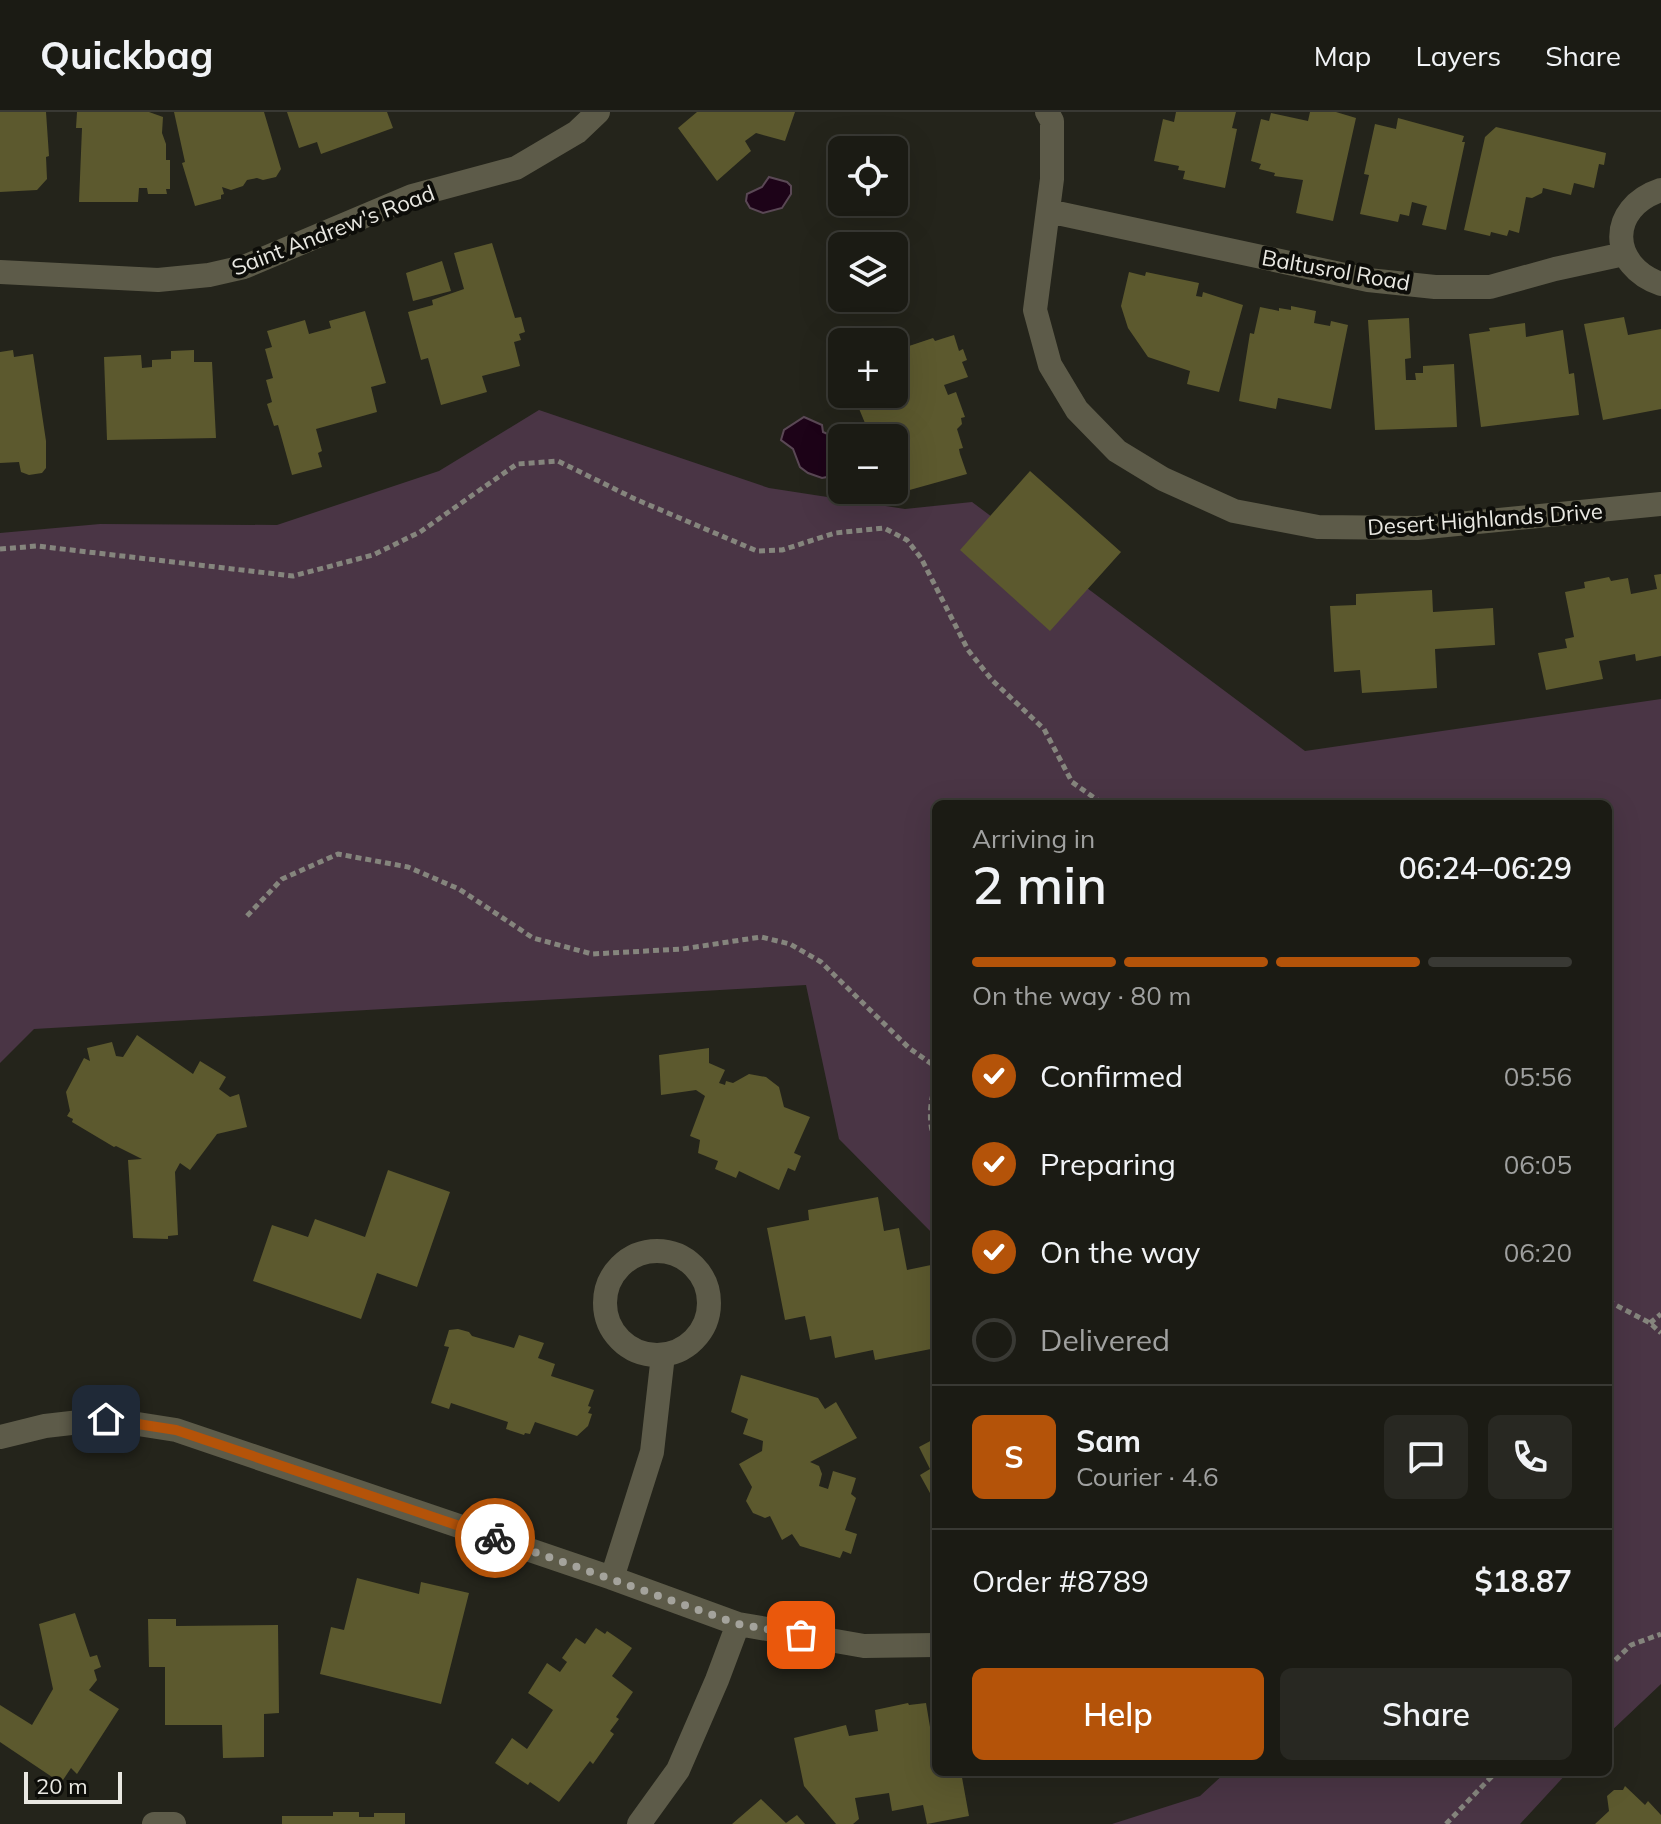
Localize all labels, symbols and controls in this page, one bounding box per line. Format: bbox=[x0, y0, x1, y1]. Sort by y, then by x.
text: Quickbag bbox=[40, 31, 213, 79]
text: Map bbox=[1314, 38, 1371, 73]
text: Layers bbox=[1415, 38, 1501, 73]
text: Share bbox=[1545, 38, 1621, 73]
map controls bbox=[828, 136, 908, 504]
button: locate bbox=[828, 136, 908, 216]
street label: Saint Andrew's Road bbox=[228, 178, 438, 282]
button: layers bbox=[828, 232, 908, 312]
street label: Baltusrol Road bbox=[1260, 243, 1412, 297]
button: + bbox=[828, 328, 908, 408]
button: − bbox=[828, 424, 908, 504]
street label: Desert Highlands Drive bbox=[1366, 497, 1604, 541]
text: Arriving in bbox=[972, 822, 1095, 855]
text: 06:24–06:29 bbox=[1399, 849, 1572, 887]
text: 2 min bbox=[972, 852, 1107, 917]
text: On the way · 80 m bbox=[972, 979, 1191, 1012]
icon: check bbox=[972, 1054, 1016, 1098]
text: Confirmed bbox=[1040, 1057, 1183, 1095]
text: 05:56 bbox=[1504, 1060, 1572, 1093]
icon: check bbox=[972, 1142, 1016, 1186]
text: Preparing bbox=[1040, 1145, 1176, 1183]
text: 06:05 bbox=[1504, 1148, 1572, 1181]
icon: check bbox=[972, 1230, 1016, 1274]
text: On the way bbox=[1040, 1233, 1200, 1271]
text: 06:20 bbox=[1504, 1236, 1572, 1269]
text: Delivered bbox=[1040, 1321, 1170, 1359]
pin bbox=[72, 1385, 140, 1453]
icon: home bbox=[84, 1397, 128, 1441]
button: chat bbox=[1384, 1415, 1468, 1499]
button: phone bbox=[1488, 1415, 1572, 1499]
text: Sam bbox=[1076, 1422, 1141, 1460]
text: S bbox=[1004, 1438, 1024, 1476]
text: Courier · 4.6 bbox=[1076, 1460, 1219, 1493]
courier bbox=[455, 1498, 535, 1578]
icon: bike bbox=[473, 1516, 517, 1560]
text: Order #8789 bbox=[972, 1562, 1149, 1600]
text: $18.87 bbox=[1475, 1562, 1572, 1600]
pin bbox=[767, 1601, 835, 1669]
icon: bag bbox=[779, 1613, 823, 1657]
button: Help bbox=[972, 1668, 1264, 1760]
button: Share bbox=[1280, 1668, 1572, 1760]
scale bar bbox=[24, 1768, 122, 1804]
text: 20 m bbox=[36, 1772, 87, 1800]

